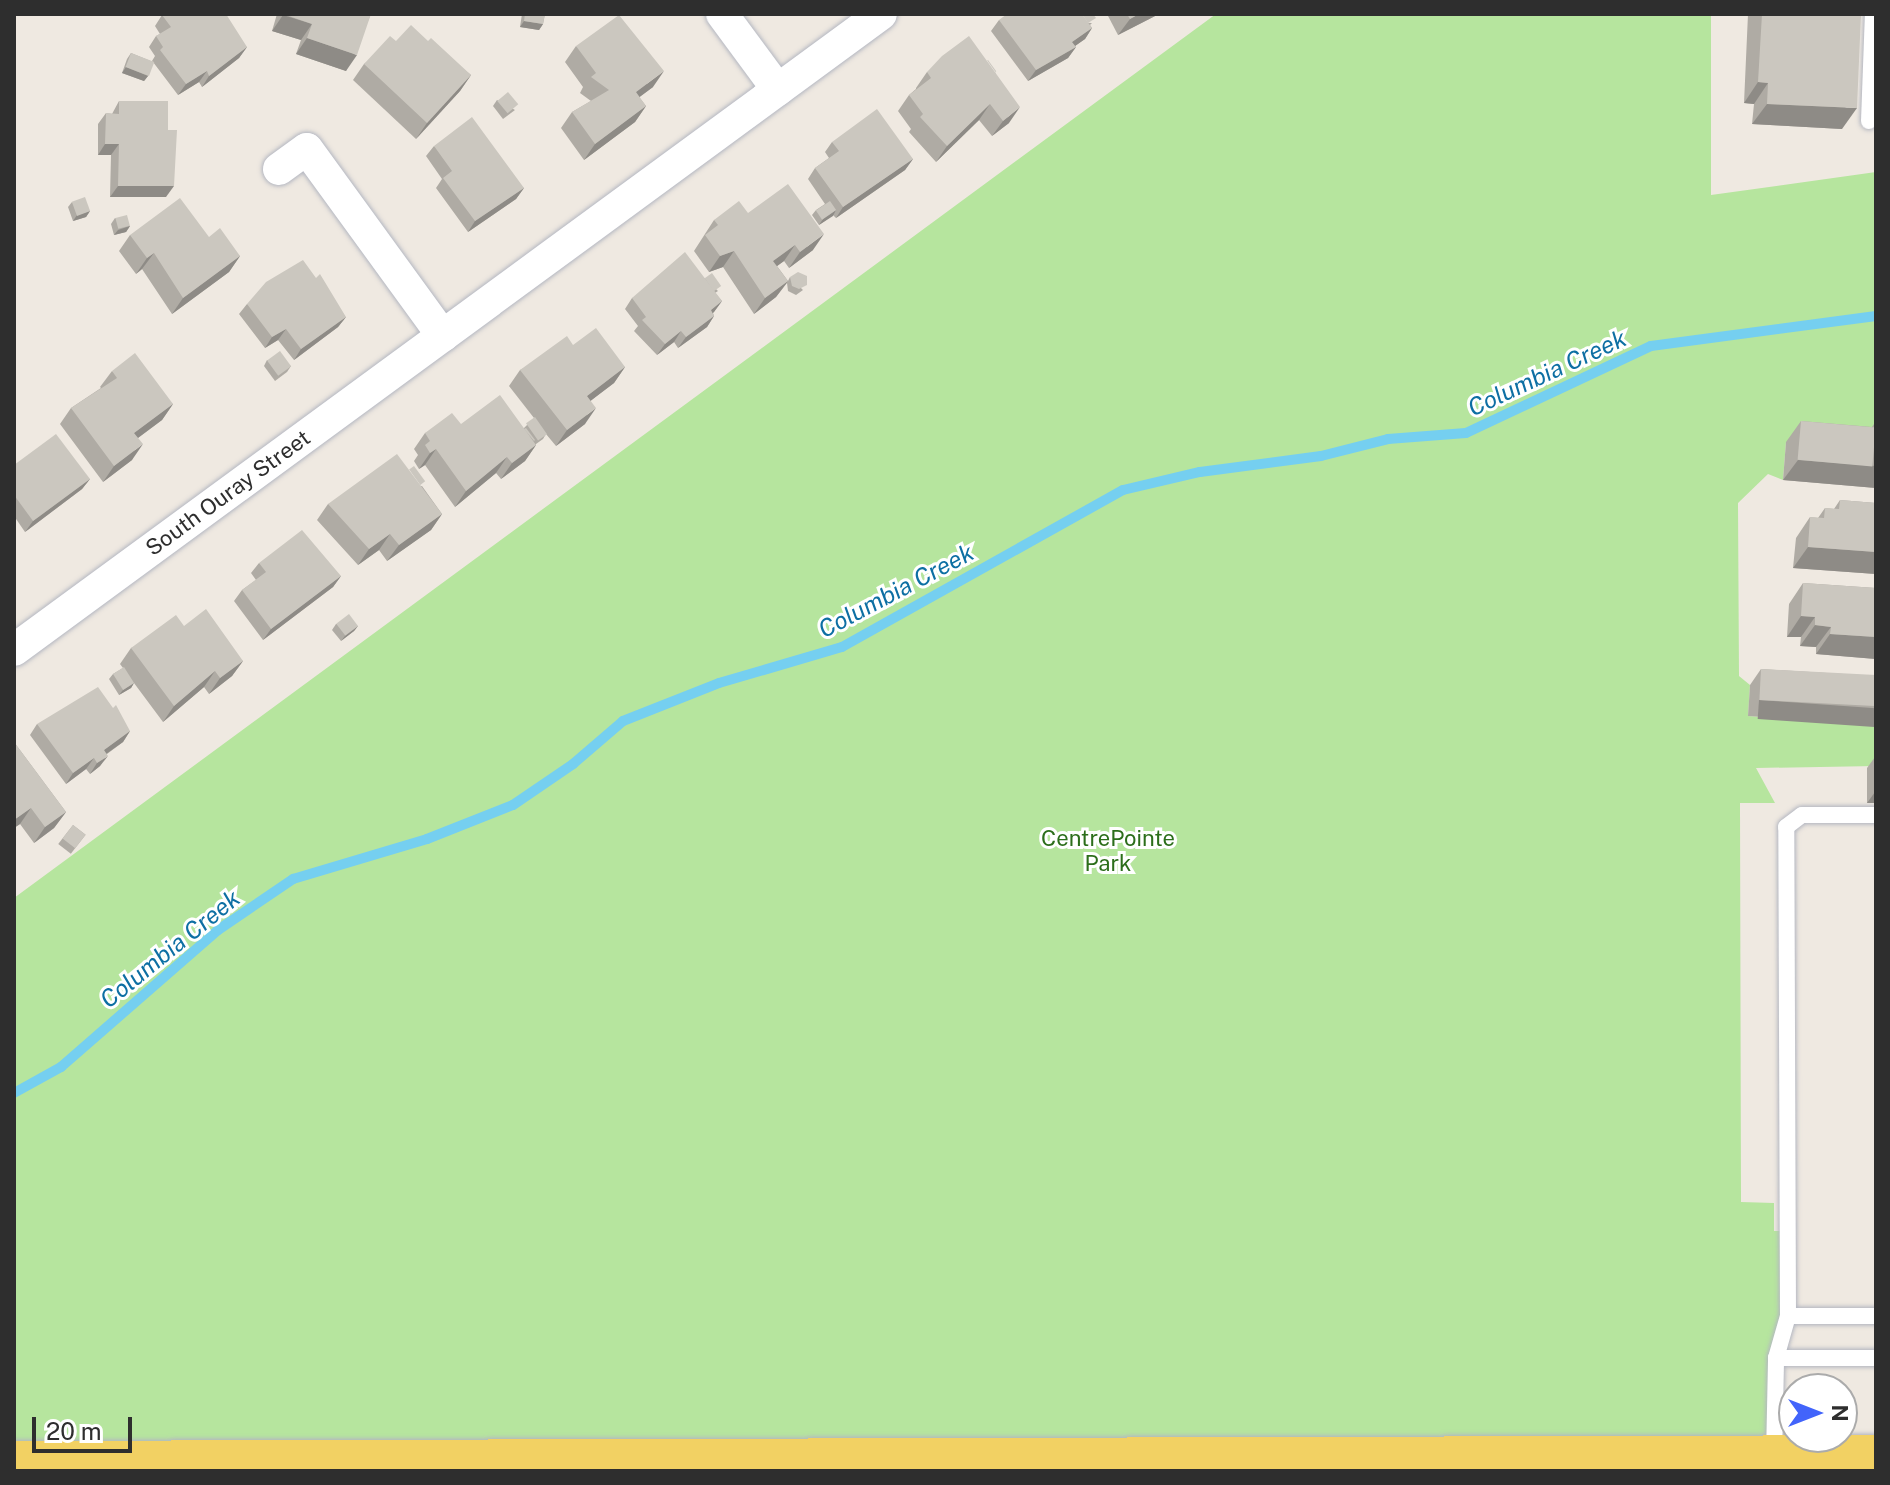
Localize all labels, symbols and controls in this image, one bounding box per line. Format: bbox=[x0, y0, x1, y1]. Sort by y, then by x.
water label: Columbia Creek bbox=[1463, 324, 1631, 422]
street label: South Ouray Street bbox=[141, 424, 315, 562]
water label: Columbia Creek bbox=[813, 538, 979, 644]
park label: CentrePointe Park bbox=[1041, 825, 1175, 876]
water label: Columbia Creek bbox=[94, 884, 246, 1014]
north arrow bbox=[1778, 1373, 1858, 1453]
scale bar bbox=[36, 1401, 136, 1451]
text: N bbox=[1827, 1404, 1853, 1422]
text: 20 m bbox=[46, 1417, 102, 1445]

